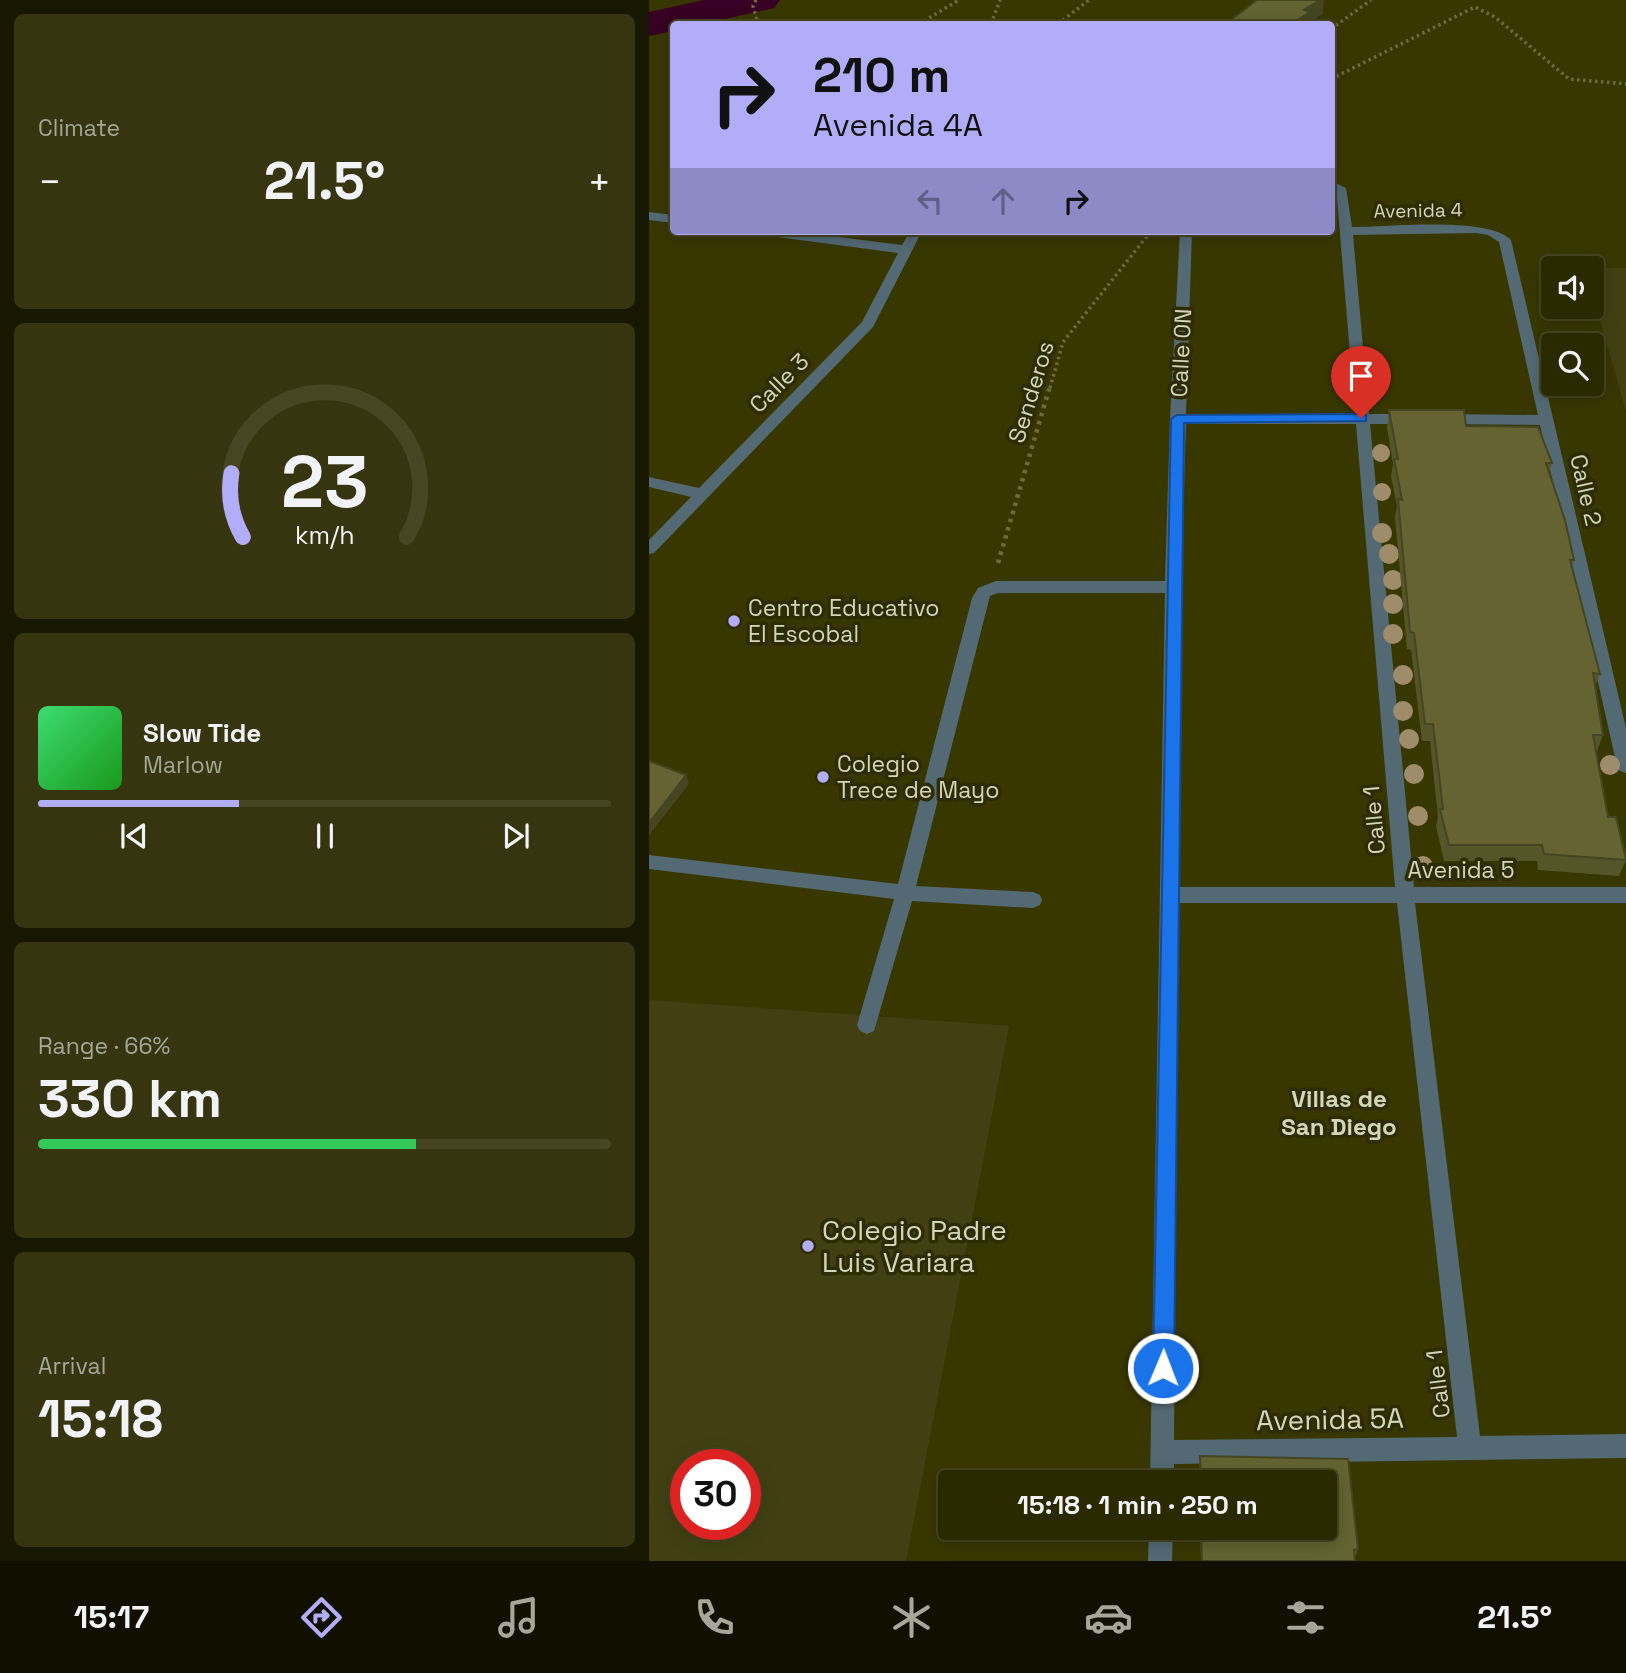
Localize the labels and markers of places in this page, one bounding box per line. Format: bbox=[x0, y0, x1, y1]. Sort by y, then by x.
pin bbox=[1331, 346, 1391, 418]
place label: Centro Educativo El Escobal bbox=[748, 593, 940, 649]
marker: Centro Educativo El Escobal bbox=[726, 613, 742, 629]
place label: Colegio Trece de Mayo bbox=[837, 749, 999, 805]
marker: Colegio Trece de Mayo bbox=[815, 769, 831, 785]
place label: Colegio Padre Luis Variara bbox=[822, 1212, 1007, 1280]
marker: Colegio Padre Luis Variara bbox=[800, 1238, 816, 1254]

